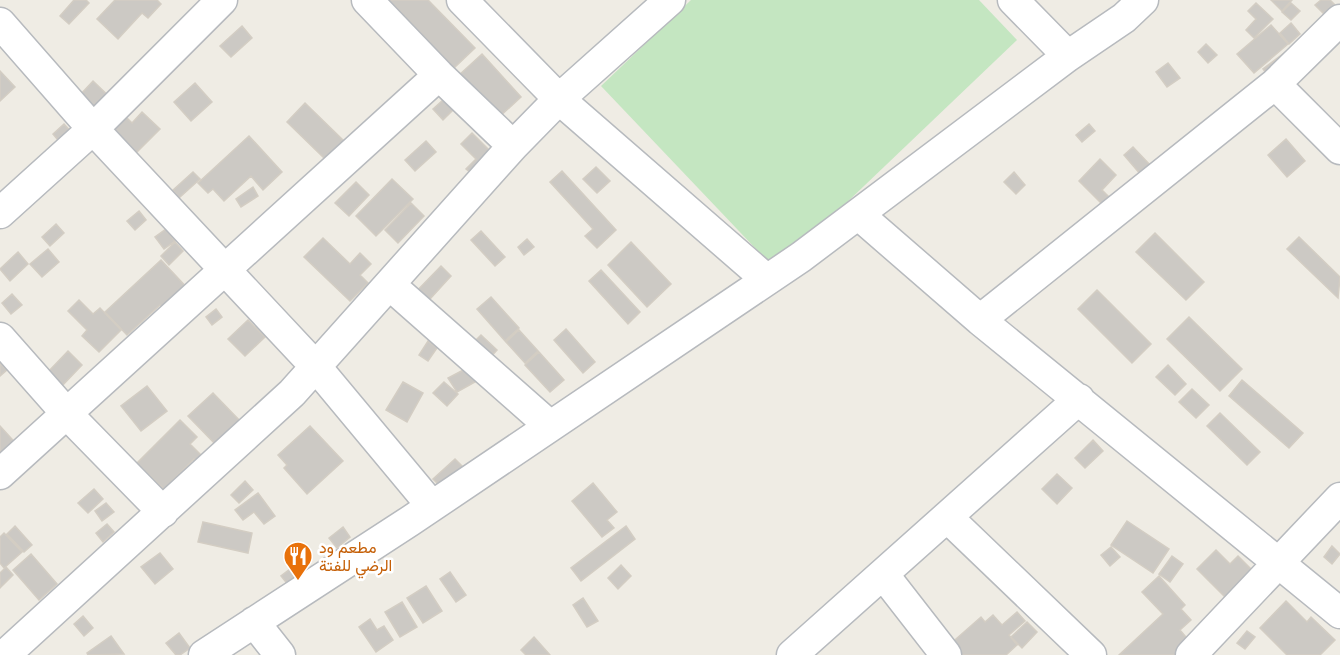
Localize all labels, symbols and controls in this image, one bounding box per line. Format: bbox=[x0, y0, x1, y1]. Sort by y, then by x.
place label: مطعم ود الرضي للفتة bbox=[319, 536, 392, 579]
restaurant icon: مطعم ود الرضي للفتة bbox=[282, 540, 314, 582]

